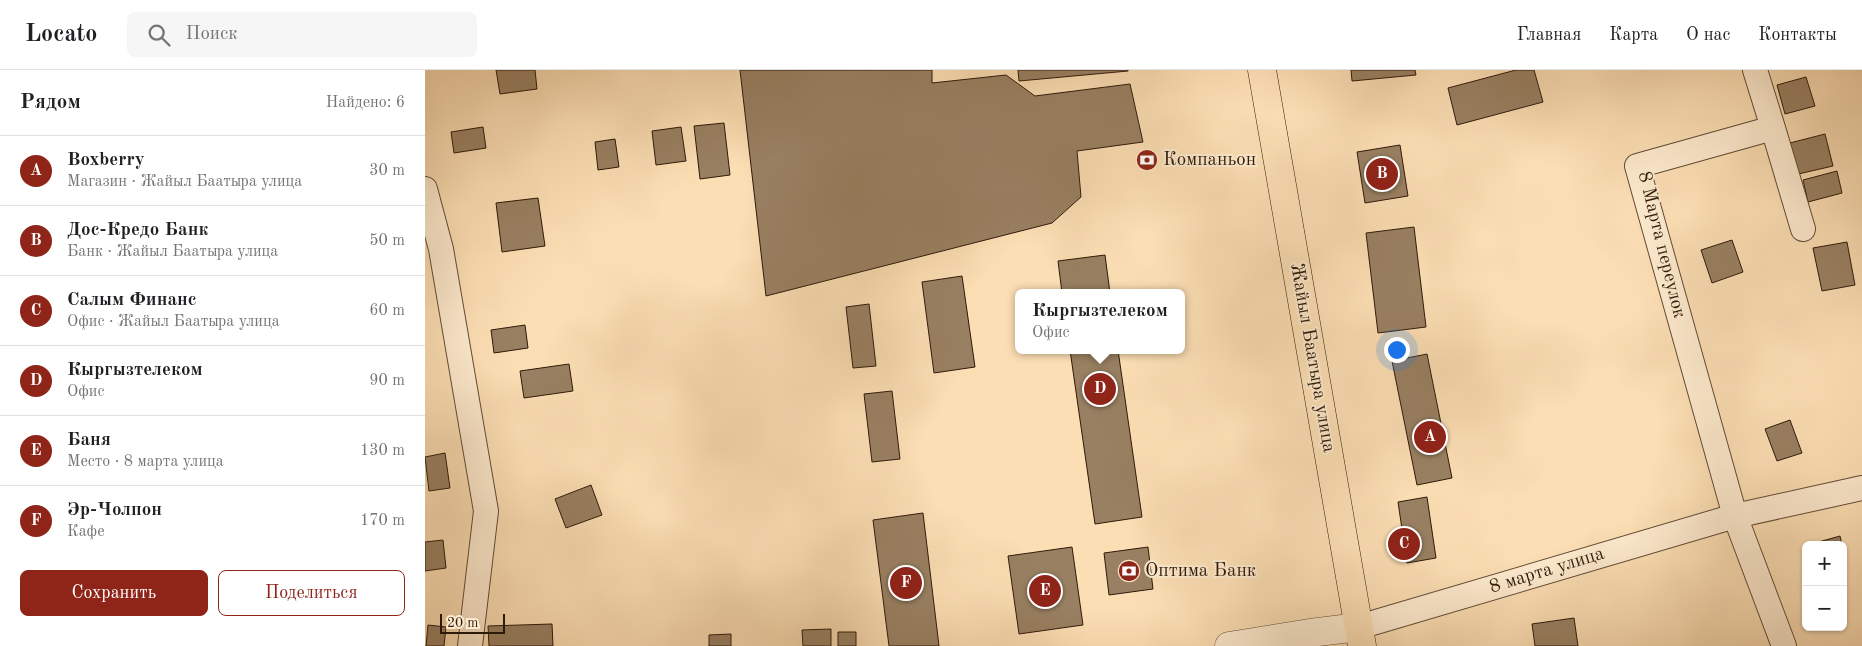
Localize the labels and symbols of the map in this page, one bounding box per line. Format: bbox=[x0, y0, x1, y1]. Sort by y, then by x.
bank icon: Компаньон bbox=[1135, 148, 1159, 172]
place label: Компаньон bbox=[1163, 151, 1256, 170]
pin: B bbox=[1366, 155, 1398, 193]
street label: 8 Марта переулок bbox=[1634, 170, 1689, 321]
street label: Жайыл Баатыра улица bbox=[1286, 262, 1338, 455]
your location bbox=[1384, 337, 1410, 363]
pin: D bbox=[1084, 370, 1116, 408]
pin: A bbox=[1414, 418, 1446, 456]
pin: C bbox=[1388, 525, 1420, 563]
street label: 8 марта улица bbox=[1487, 544, 1607, 597]
bank icon: Оптима Банк bbox=[1117, 559, 1141, 583]
place label: Оптима Банк bbox=[1145, 562, 1257, 581]
pin: F bbox=[890, 564, 922, 602]
pin: E bbox=[1029, 572, 1061, 610]
scale bar bbox=[440, 611, 505, 634]

